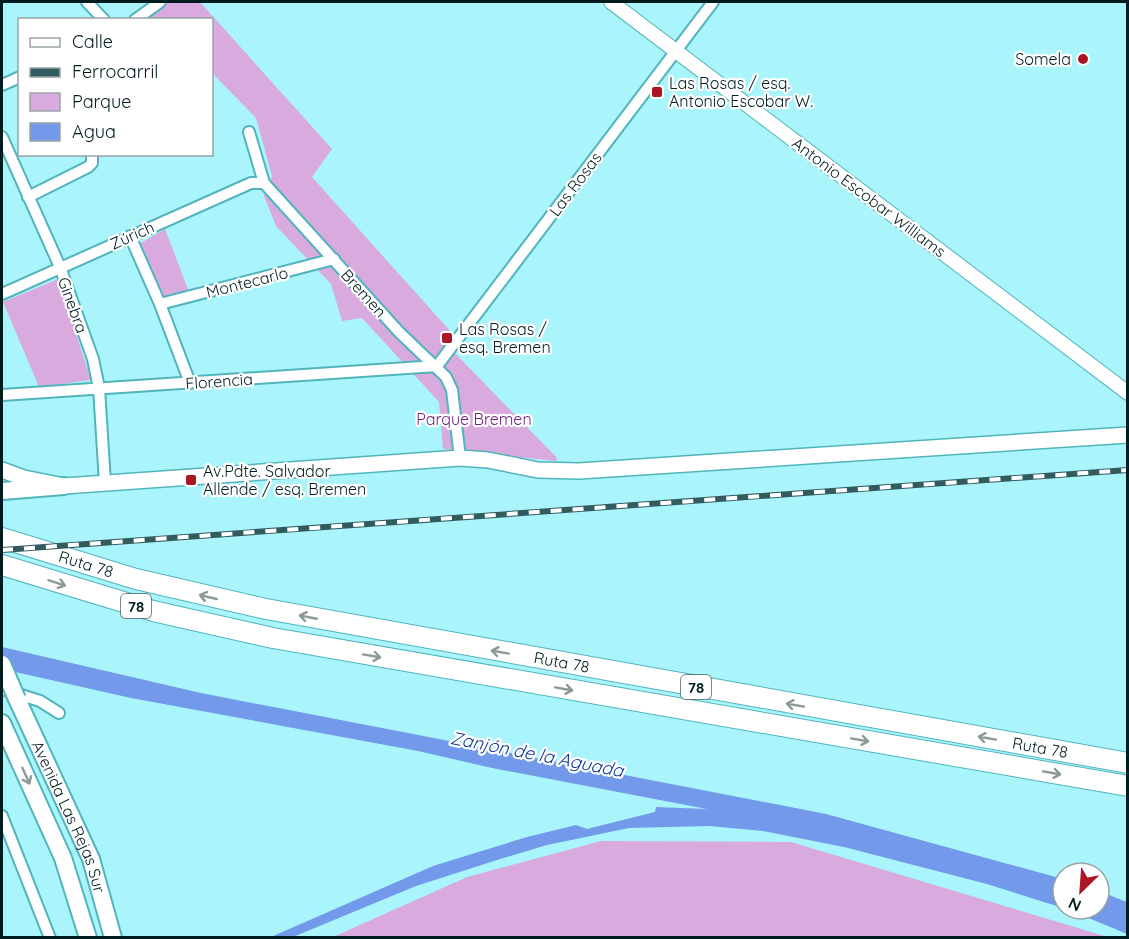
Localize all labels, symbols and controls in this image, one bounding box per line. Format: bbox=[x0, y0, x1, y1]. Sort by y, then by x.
legend bbox=[18, 18, 213, 156]
text: Calle bbox=[72, 30, 113, 53]
place label: Somela bbox=[1015, 49, 1071, 69]
marker: Somela bbox=[1076, 52, 1090, 66]
text: Ferrocarril bbox=[72, 60, 159, 83]
place label: Las Rosas / esq. Antonio Escobar W. bbox=[669, 73, 813, 111]
marker: Las Rosas / esq. Antonio Escobar W. bbox=[650, 85, 664, 99]
text: Parque bbox=[72, 90, 131, 113]
text: Agua bbox=[72, 120, 116, 143]
street label: Antonio Escobar Williams bbox=[788, 133, 950, 261]
street label: Las Rosas bbox=[544, 148, 606, 220]
street label: Zúrich bbox=[107, 216, 157, 254]
street label: Montecarlo bbox=[204, 262, 290, 302]
street label: Bremen bbox=[337, 265, 391, 321]
street label: Ginebra bbox=[54, 274, 92, 336]
place label: Las Rosas / esq. Bremen bbox=[459, 319, 551, 357]
marker: Las Rosas / esq. Bremen bbox=[440, 331, 454, 345]
street label: Florencia bbox=[185, 369, 253, 393]
park label: Parque Bremen bbox=[416, 409, 532, 429]
place label: Av.Pdte. Salvador Allende / esq. Bremen bbox=[203, 461, 366, 499]
marker: Av.Pdte. Salvador Allende / esq. Bremen bbox=[184, 473, 198, 487]
street label: Ruta 78 bbox=[56, 546, 116, 582]
one-way arrow bbox=[47, 578, 66, 589]
one-way arrow bbox=[199, 590, 218, 602]
road number: 78 bbox=[121, 594, 151, 618]
one-way arrow bbox=[298, 612, 318, 623]
one-way arrow bbox=[490, 646, 510, 657]
street label: Ruta 78 bbox=[532, 647, 591, 677]
one-way arrow bbox=[361, 651, 381, 662]
road number: 78 bbox=[681, 675, 711, 699]
one-way arrow bbox=[554, 684, 573, 695]
one-way arrow bbox=[786, 699, 805, 710]
water label: Zanjón de la Aguada bbox=[449, 726, 626, 782]
one-way arrow bbox=[978, 733, 997, 744]
street label: Ruta 78 bbox=[1011, 733, 1070, 762]
one-way arrow bbox=[849, 734, 869, 745]
street label: Avenida Las Rejas Sur bbox=[28, 738, 110, 895]
one-way arrow bbox=[21, 767, 32, 785]
one-way arrow bbox=[1041, 768, 1061, 779]
north arrow bbox=[1051, 861, 1111, 921]
text: N bbox=[1065, 893, 1084, 916]

